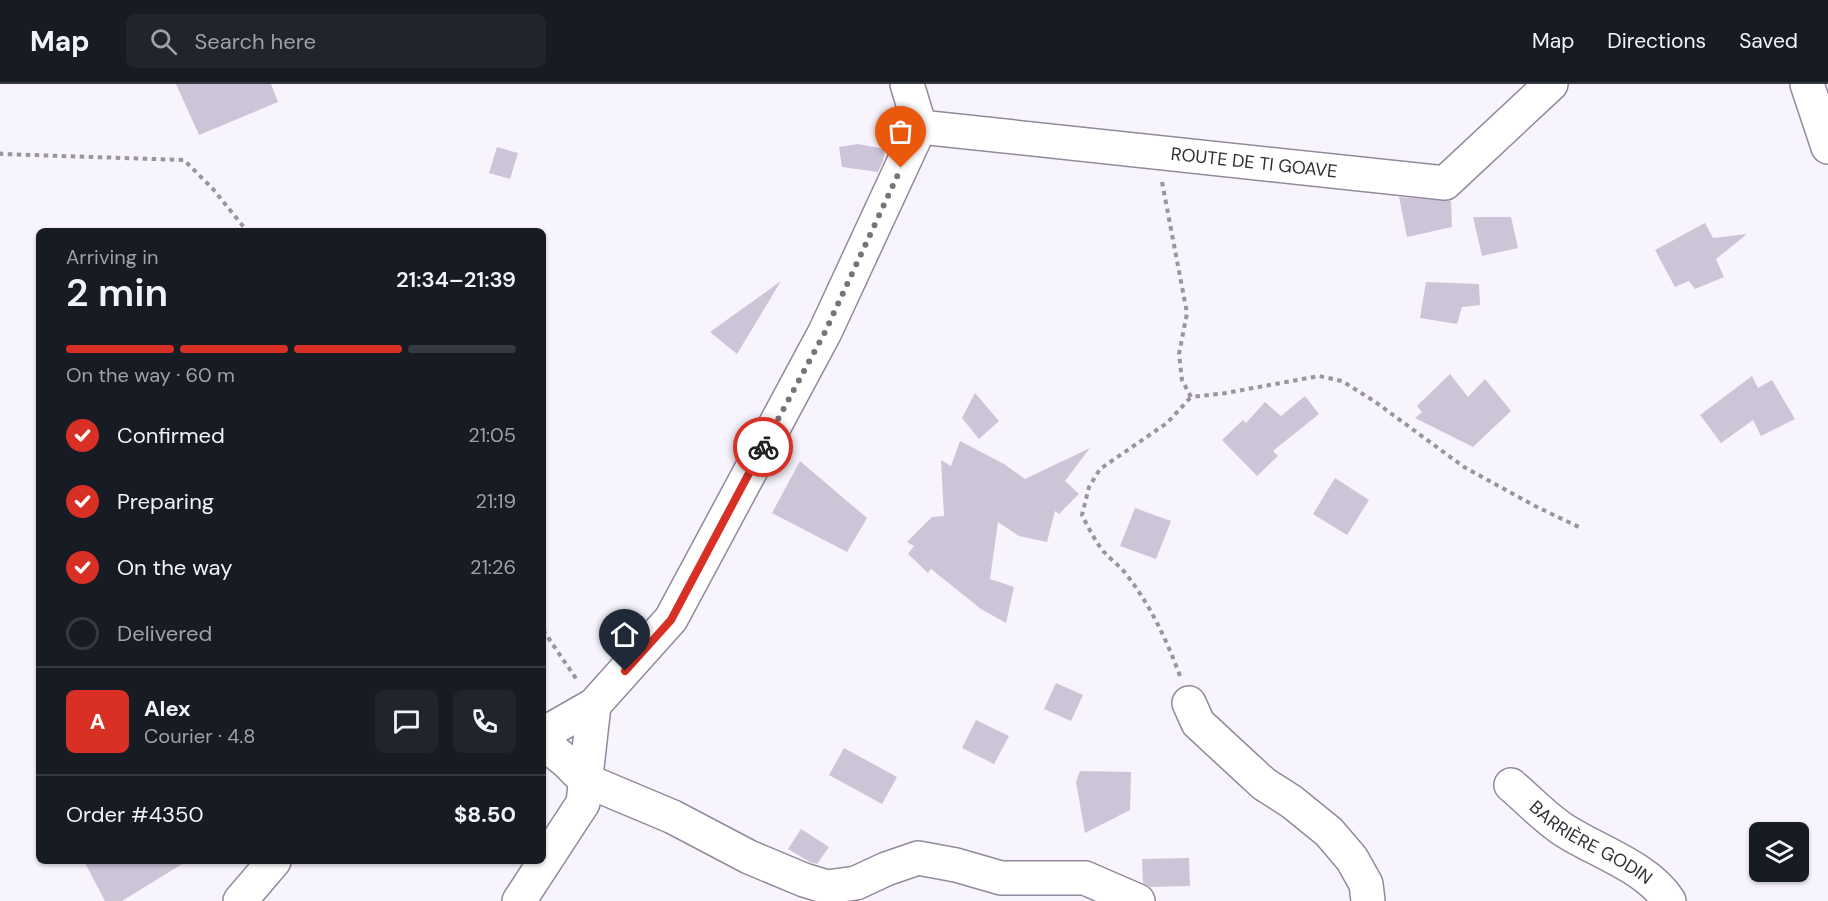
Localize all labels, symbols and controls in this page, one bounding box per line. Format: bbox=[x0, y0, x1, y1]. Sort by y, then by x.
search box bbox=[126, 14, 546, 68]
text: Map bbox=[30, 23, 90, 60]
icon: search bbox=[147, 25, 180, 58]
text: Search here bbox=[195, 27, 316, 56]
text: Map bbox=[1532, 27, 1574, 55]
text: Directions bbox=[1607, 27, 1706, 55]
text: Saved bbox=[1739, 27, 1798, 55]
pin bbox=[875, 106, 926, 168]
icon: bag bbox=[884, 115, 917, 148]
street label: ROUTE DE TI GOAVE bbox=[1170, 142, 1338, 183]
text: Arriving in bbox=[66, 244, 158, 270]
text: 21:34–21:39 bbox=[396, 265, 516, 294]
text: 2 min bbox=[66, 267, 168, 318]
text: On the way · 60 m bbox=[66, 362, 235, 388]
courier bbox=[733, 417, 793, 477]
icon: check bbox=[66, 419, 99, 452]
text: Confirmed bbox=[117, 421, 225, 450]
text: 21:05 bbox=[468, 422, 516, 448]
icon: bike bbox=[747, 431, 780, 464]
icon: check bbox=[66, 485, 99, 518]
text: Preparing bbox=[117, 487, 214, 516]
text: 21:19 bbox=[475, 488, 516, 514]
icon: check bbox=[66, 551, 99, 584]
text: On the way bbox=[117, 553, 232, 582]
text: 21:26 bbox=[470, 554, 516, 580]
pin bbox=[599, 609, 650, 671]
icon: home bbox=[608, 618, 641, 651]
text: Delivered bbox=[117, 619, 212, 648]
button: chat bbox=[375, 690, 438, 753]
button: phone bbox=[453, 690, 516, 753]
text: Alex bbox=[144, 694, 191, 723]
text: A bbox=[90, 707, 105, 736]
text: Courier · 4.8 bbox=[144, 723, 255, 749]
street label: BARRIÈRE GODIN bbox=[1524, 795, 1657, 890]
text: Order #4350 bbox=[66, 800, 204, 829]
text: $8.50 bbox=[454, 800, 516, 829]
map controls bbox=[1749, 822, 1809, 882]
button: layers bbox=[1749, 822, 1809, 882]

